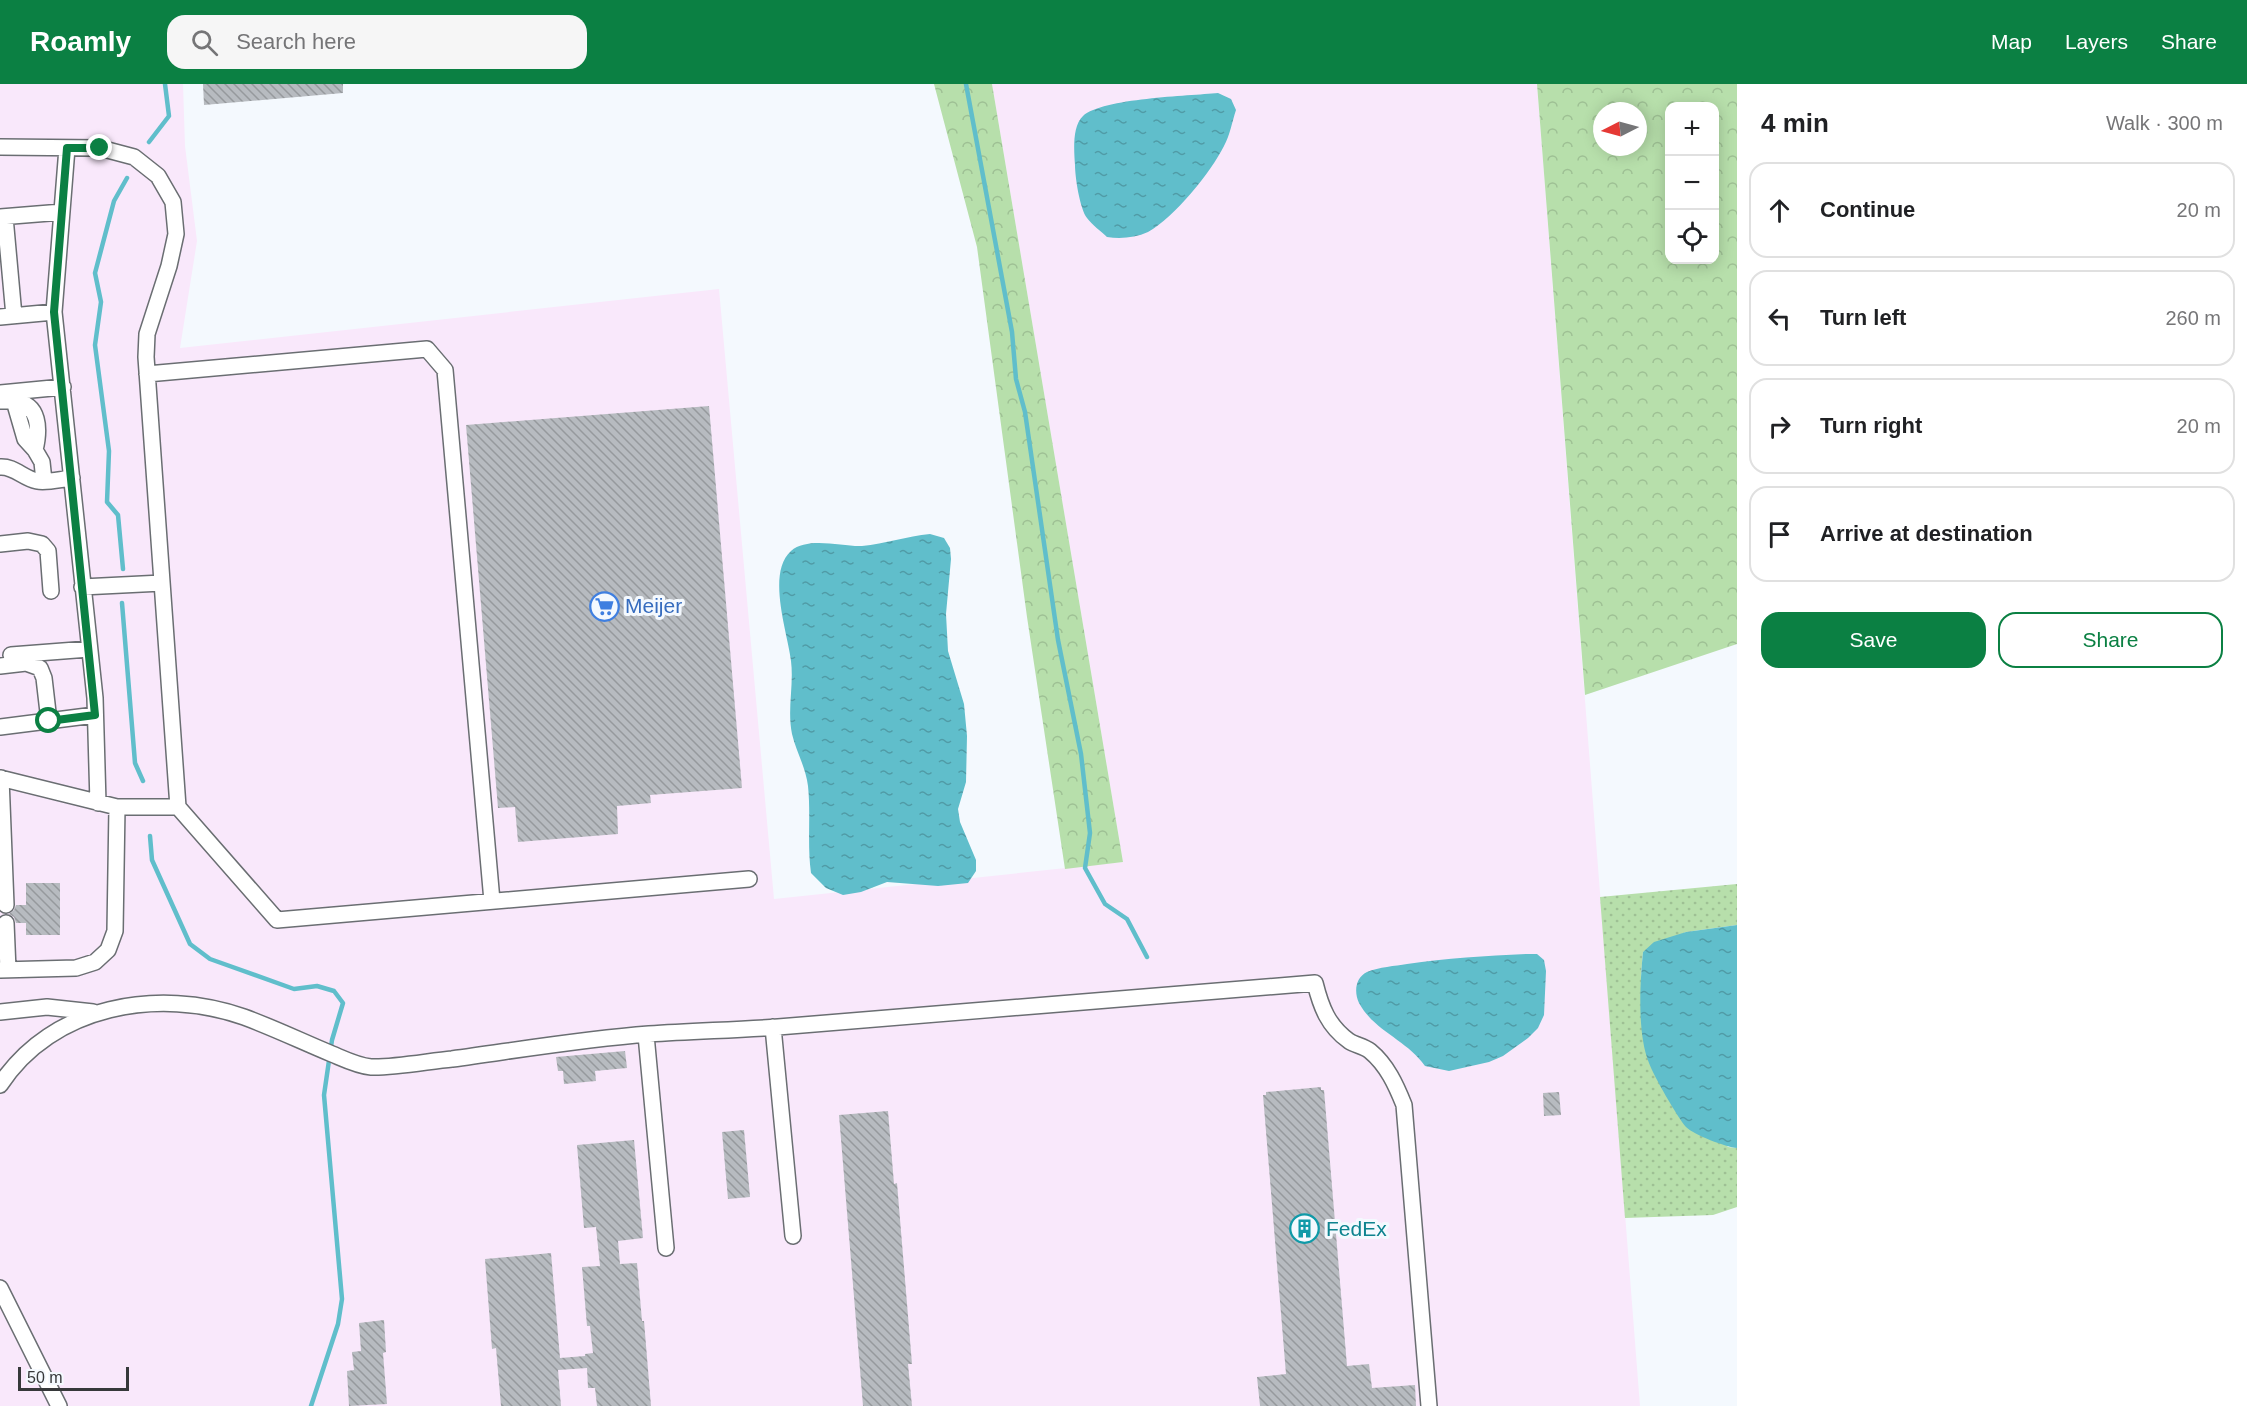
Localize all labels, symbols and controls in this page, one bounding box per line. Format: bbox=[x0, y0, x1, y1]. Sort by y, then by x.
search box bbox=[167, 15, 587, 69]
text: Roamly bbox=[30, 26, 131, 57]
icon: search bbox=[188, 26, 221, 59]
text: Search here bbox=[236, 29, 356, 54]
text: Map bbox=[1991, 30, 2032, 53]
text: Layers bbox=[2065, 30, 2128, 53]
text: Share bbox=[2161, 30, 2217, 53]
north arrow bbox=[1593, 102, 1647, 156]
map controls bbox=[1665, 102, 1719, 264]
button: + bbox=[1665, 102, 1719, 156]
text: 4 min bbox=[1761, 108, 1829, 138]
text: Walk · 300 m bbox=[2106, 112, 2223, 134]
route end bbox=[86, 134, 112, 160]
button: − bbox=[1665, 156, 1719, 210]
icon: ahead bbox=[1763, 194, 1796, 227]
text: Continue bbox=[1820, 197, 1915, 222]
text: 20 m bbox=[2177, 199, 2221, 221]
button: locate bbox=[1665, 210, 1719, 264]
icon: left bbox=[1763, 302, 1796, 335]
text: Turn left bbox=[1820, 305, 1906, 330]
text: 260 m bbox=[2165, 307, 2221, 329]
icon: right bbox=[1763, 410, 1796, 443]
text: Turn right bbox=[1820, 413, 1922, 438]
text: 20 m bbox=[2177, 415, 2221, 437]
icon: arrive bbox=[1763, 518, 1796, 551]
text: Arrive at destination bbox=[1820, 521, 2033, 546]
supermarket icon: Meijer bbox=[588, 590, 620, 622]
place label: Meijer bbox=[625, 594, 682, 617]
button: Save bbox=[1761, 612, 1986, 668]
button: Share bbox=[1998, 612, 2223, 668]
route start bbox=[35, 707, 61, 733]
building icon: FedEx bbox=[1289, 1213, 1321, 1245]
place label: FedEx bbox=[1326, 1217, 1387, 1240]
scale bar bbox=[18, 1364, 129, 1392]
text: 50 m bbox=[27, 1369, 63, 1386]

